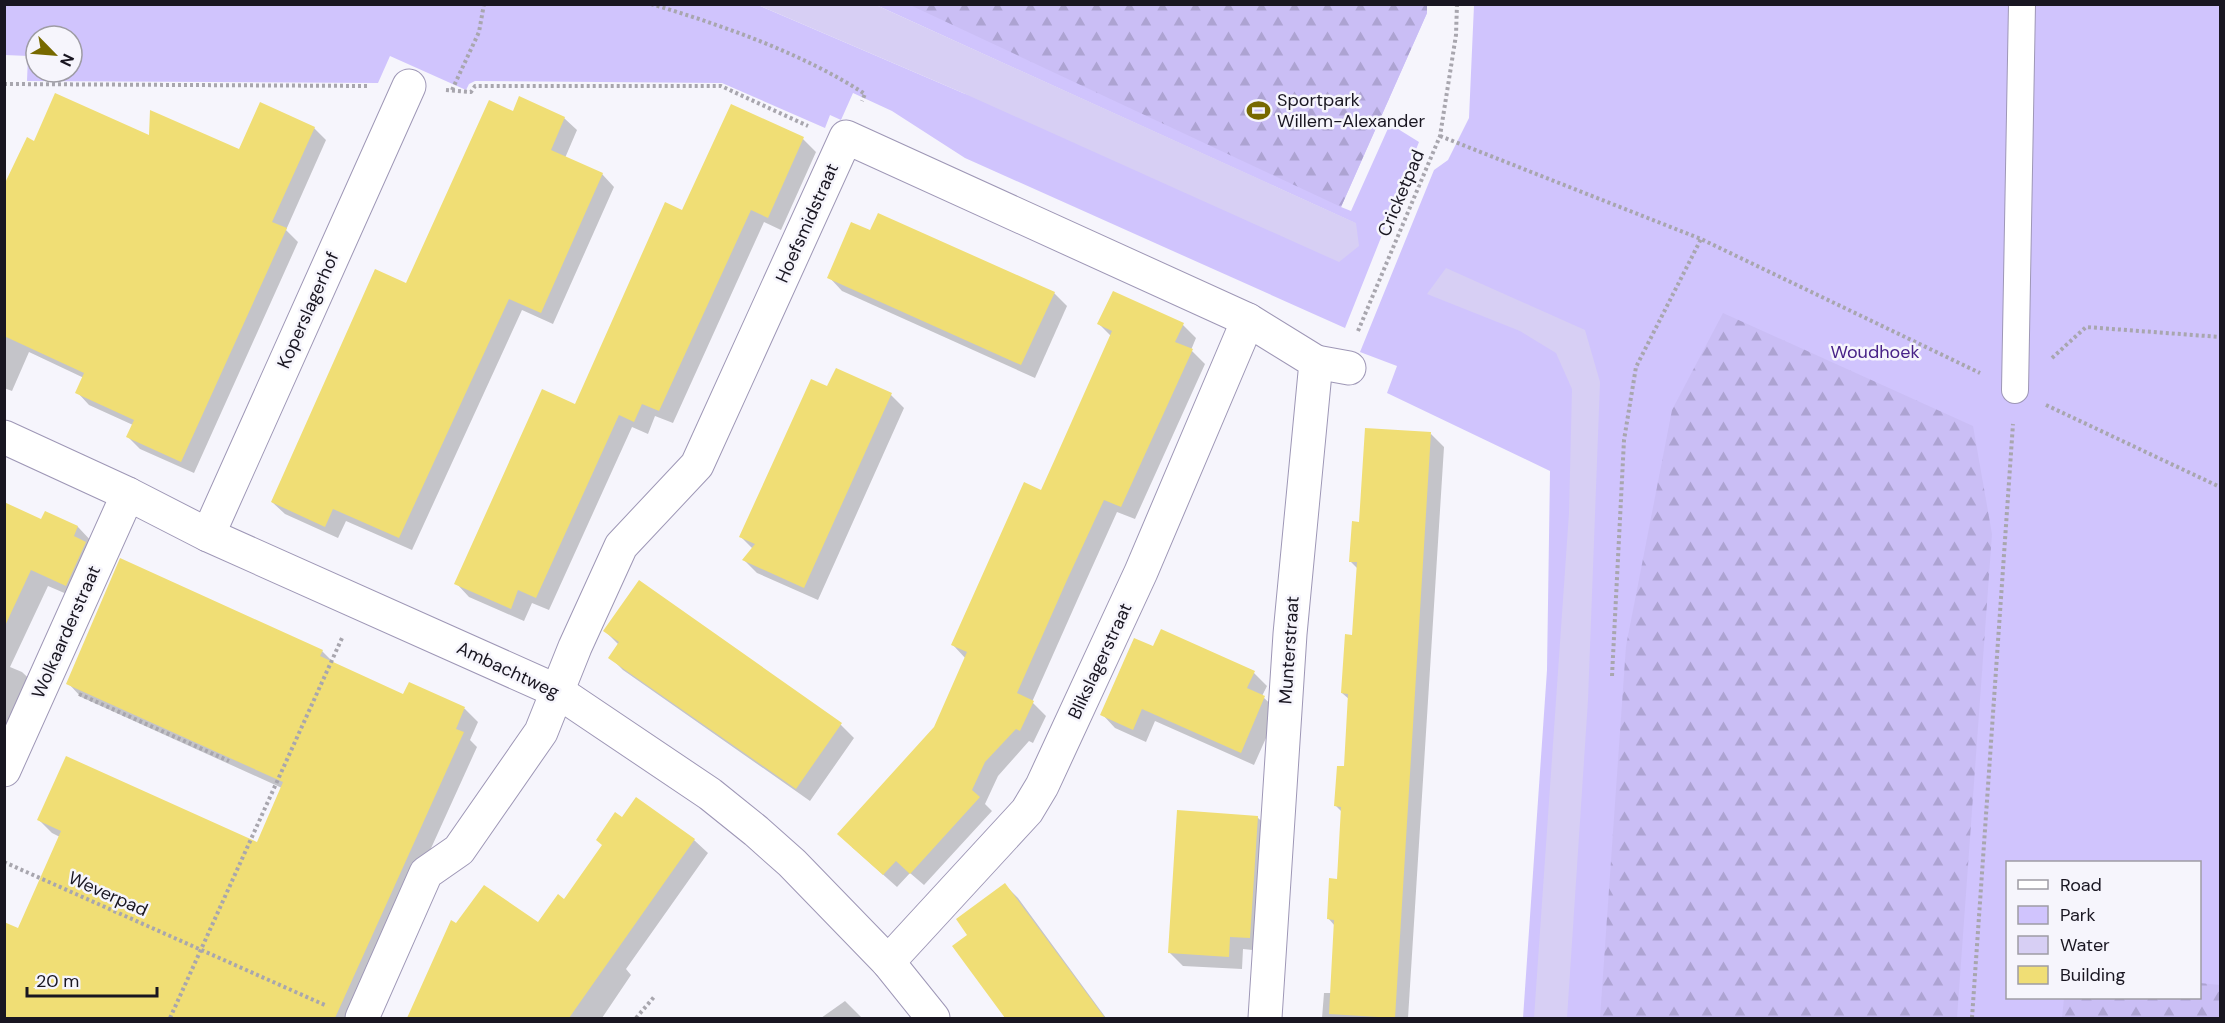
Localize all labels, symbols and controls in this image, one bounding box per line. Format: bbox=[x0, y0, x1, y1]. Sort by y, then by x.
north arrow bbox=[24, 24, 84, 84]
text: N bbox=[55, 50, 79, 70]
place label: Sportpark Willem-Alexander bbox=[1277, 88, 1426, 133]
sports icon: Sportpark Willem-Alexander bbox=[1246, 97, 1272, 123]
street label: Cricketpad bbox=[1372, 146, 1430, 240]
street label: Hoefsmidstraat bbox=[770, 159, 844, 287]
street label: Koperslagerhof bbox=[272, 248, 344, 372]
park label: Woudhoek bbox=[1830, 340, 1920, 364]
street label: Wolkaarderstraat bbox=[26, 562, 106, 702]
street label: Munterstraat bbox=[1273, 595, 1305, 705]
street label: Blikslagerstraat bbox=[1063, 599, 1137, 723]
street label: Ambachtweg bbox=[453, 636, 563, 704]
legend bbox=[2006, 861, 2201, 999]
street label: Weverpad bbox=[64, 866, 152, 922]
text: Road bbox=[2060, 873, 2102, 897]
text: Park bbox=[2060, 903, 2096, 927]
text: Water bbox=[2060, 933, 2110, 957]
scale bar bbox=[27, 960, 158, 998]
text: Building bbox=[2060, 963, 2125, 987]
text: 20 m bbox=[36, 969, 79, 993]

